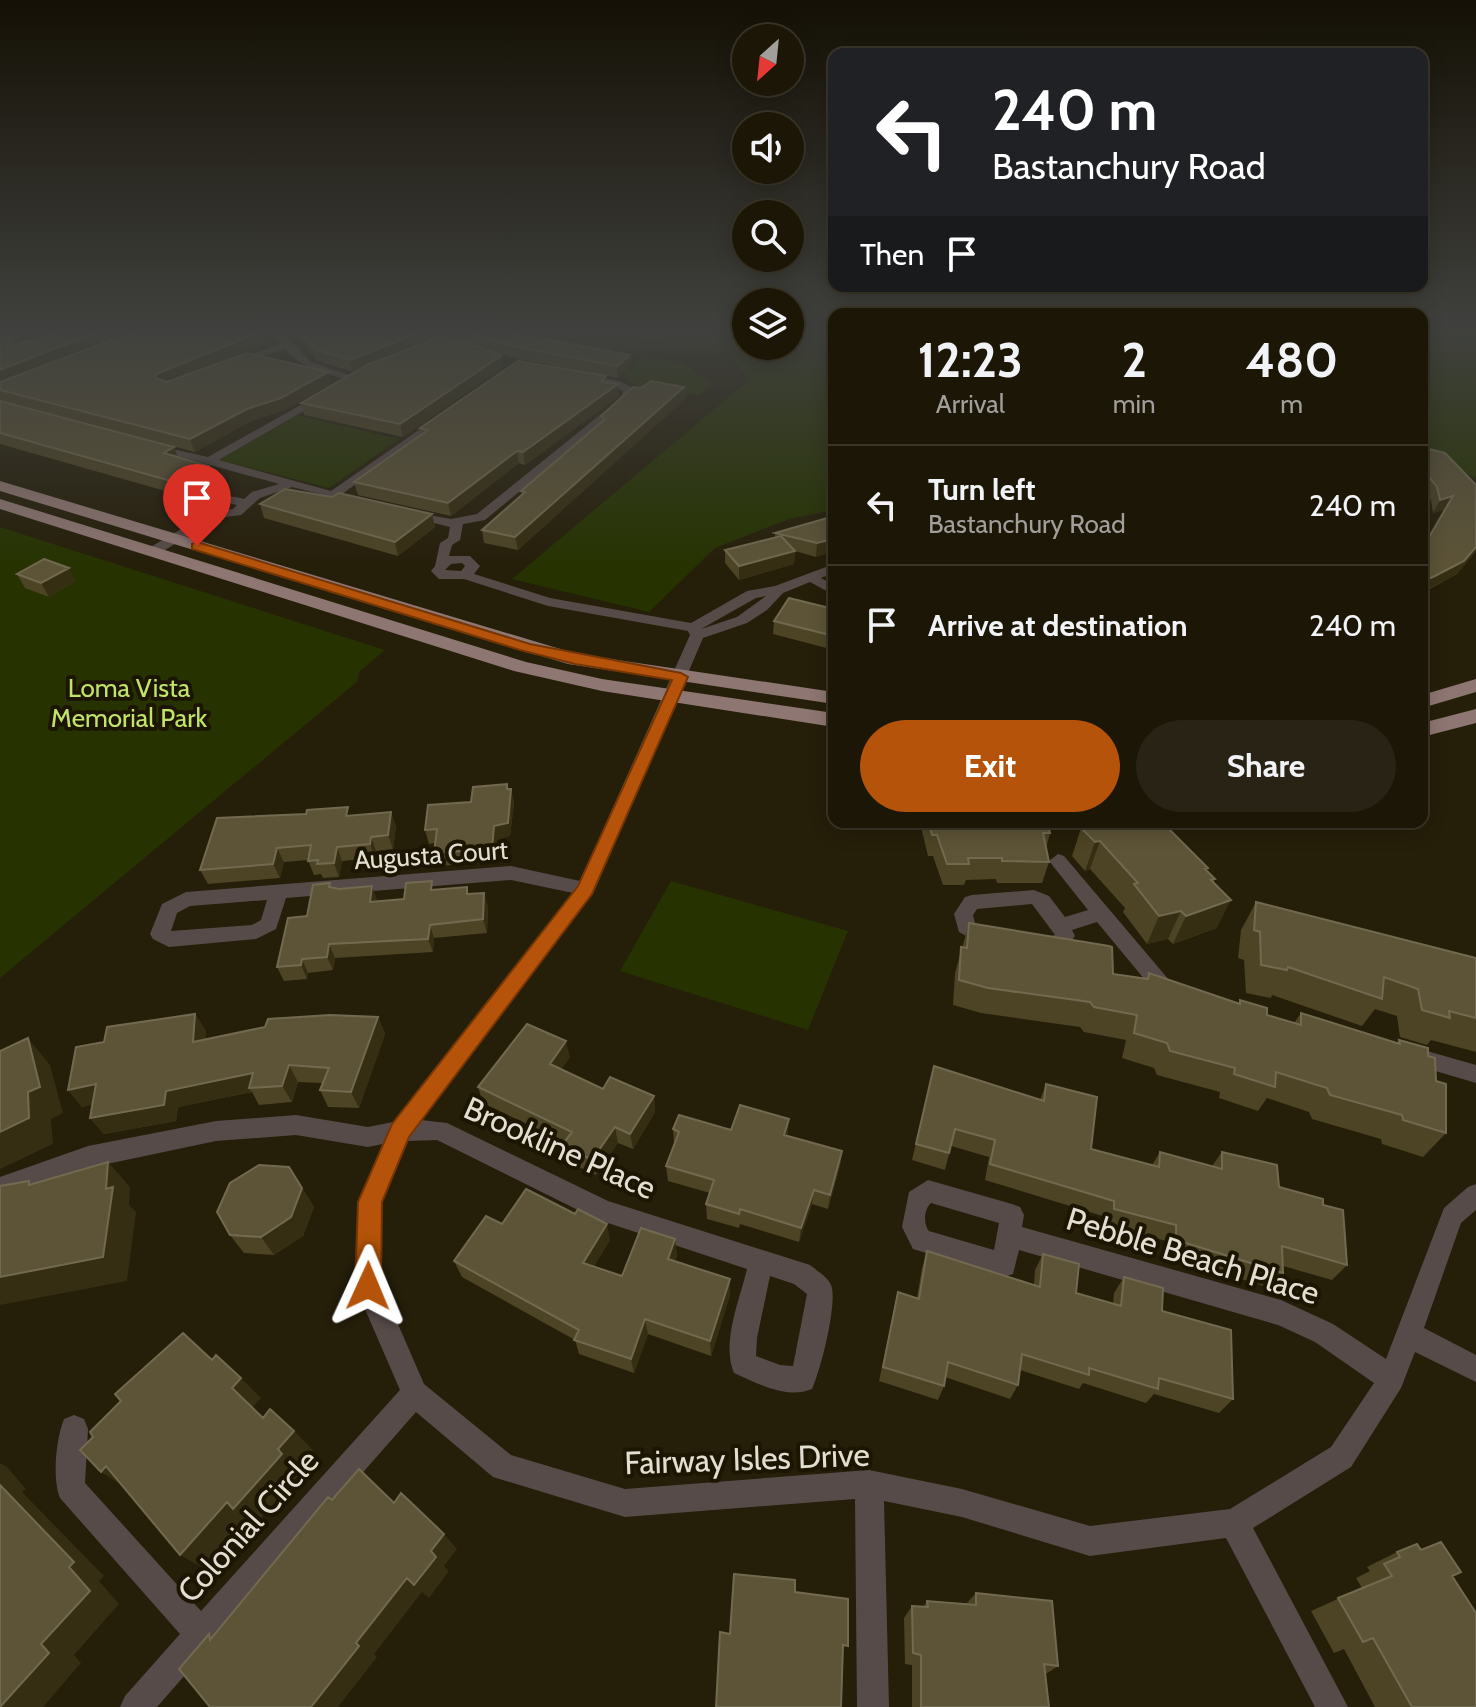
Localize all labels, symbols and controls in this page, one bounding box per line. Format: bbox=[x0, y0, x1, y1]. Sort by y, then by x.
north arrow bbox=[732, 24, 804, 96]
map controls bbox=[732, 24, 804, 360]
text: 240 m bbox=[992, 76, 1157, 144]
icon: left bbox=[860, 80, 964, 184]
button: sound bbox=[732, 112, 804, 184]
text: Bastanchury Road bbox=[992, 144, 1266, 188]
button: search bbox=[732, 200, 804, 272]
icon: arrive bbox=[940, 232, 984, 276]
text: Then bbox=[860, 236, 924, 273]
button: layers bbox=[732, 288, 804, 360]
text: 12:23 bbox=[918, 331, 1023, 389]
text: 2 bbox=[1121, 331, 1147, 389]
text: 480 bbox=[1245, 331, 1338, 389]
text: Arrival bbox=[936, 388, 1005, 420]
text: min bbox=[1113, 388, 1156, 420]
text: m bbox=[1280, 388, 1303, 420]
pin bbox=[163, 464, 231, 546]
text: Turn left bbox=[928, 471, 1036, 508]
icon: arrive bbox=[175, 476, 219, 520]
icon: left bbox=[860, 483, 904, 527]
text: 240 m bbox=[1309, 487, 1396, 524]
text: Bastanchury Road bbox=[928, 508, 1126, 540]
icon: arrive bbox=[860, 603, 904, 647]
text: Arrive at destination bbox=[928, 607, 1188, 644]
text: 240 m bbox=[1309, 607, 1396, 644]
park label: Loma Vista Memorial Park bbox=[51, 672, 207, 734]
button: Exit bbox=[860, 720, 1120, 812]
button: Share bbox=[1136, 720, 1396, 812]
street label: Augusta Court bbox=[353, 834, 509, 876]
street label: Brookline Place bbox=[458, 1088, 662, 1207]
street label: Pebble Beach Place bbox=[1062, 1199, 1324, 1313]
position arrow bbox=[326, 1244, 410, 1328]
street label: Fairway Isles Drive bbox=[624, 1435, 870, 1482]
street label: Colonial Circle bbox=[169, 1441, 326, 1610]

